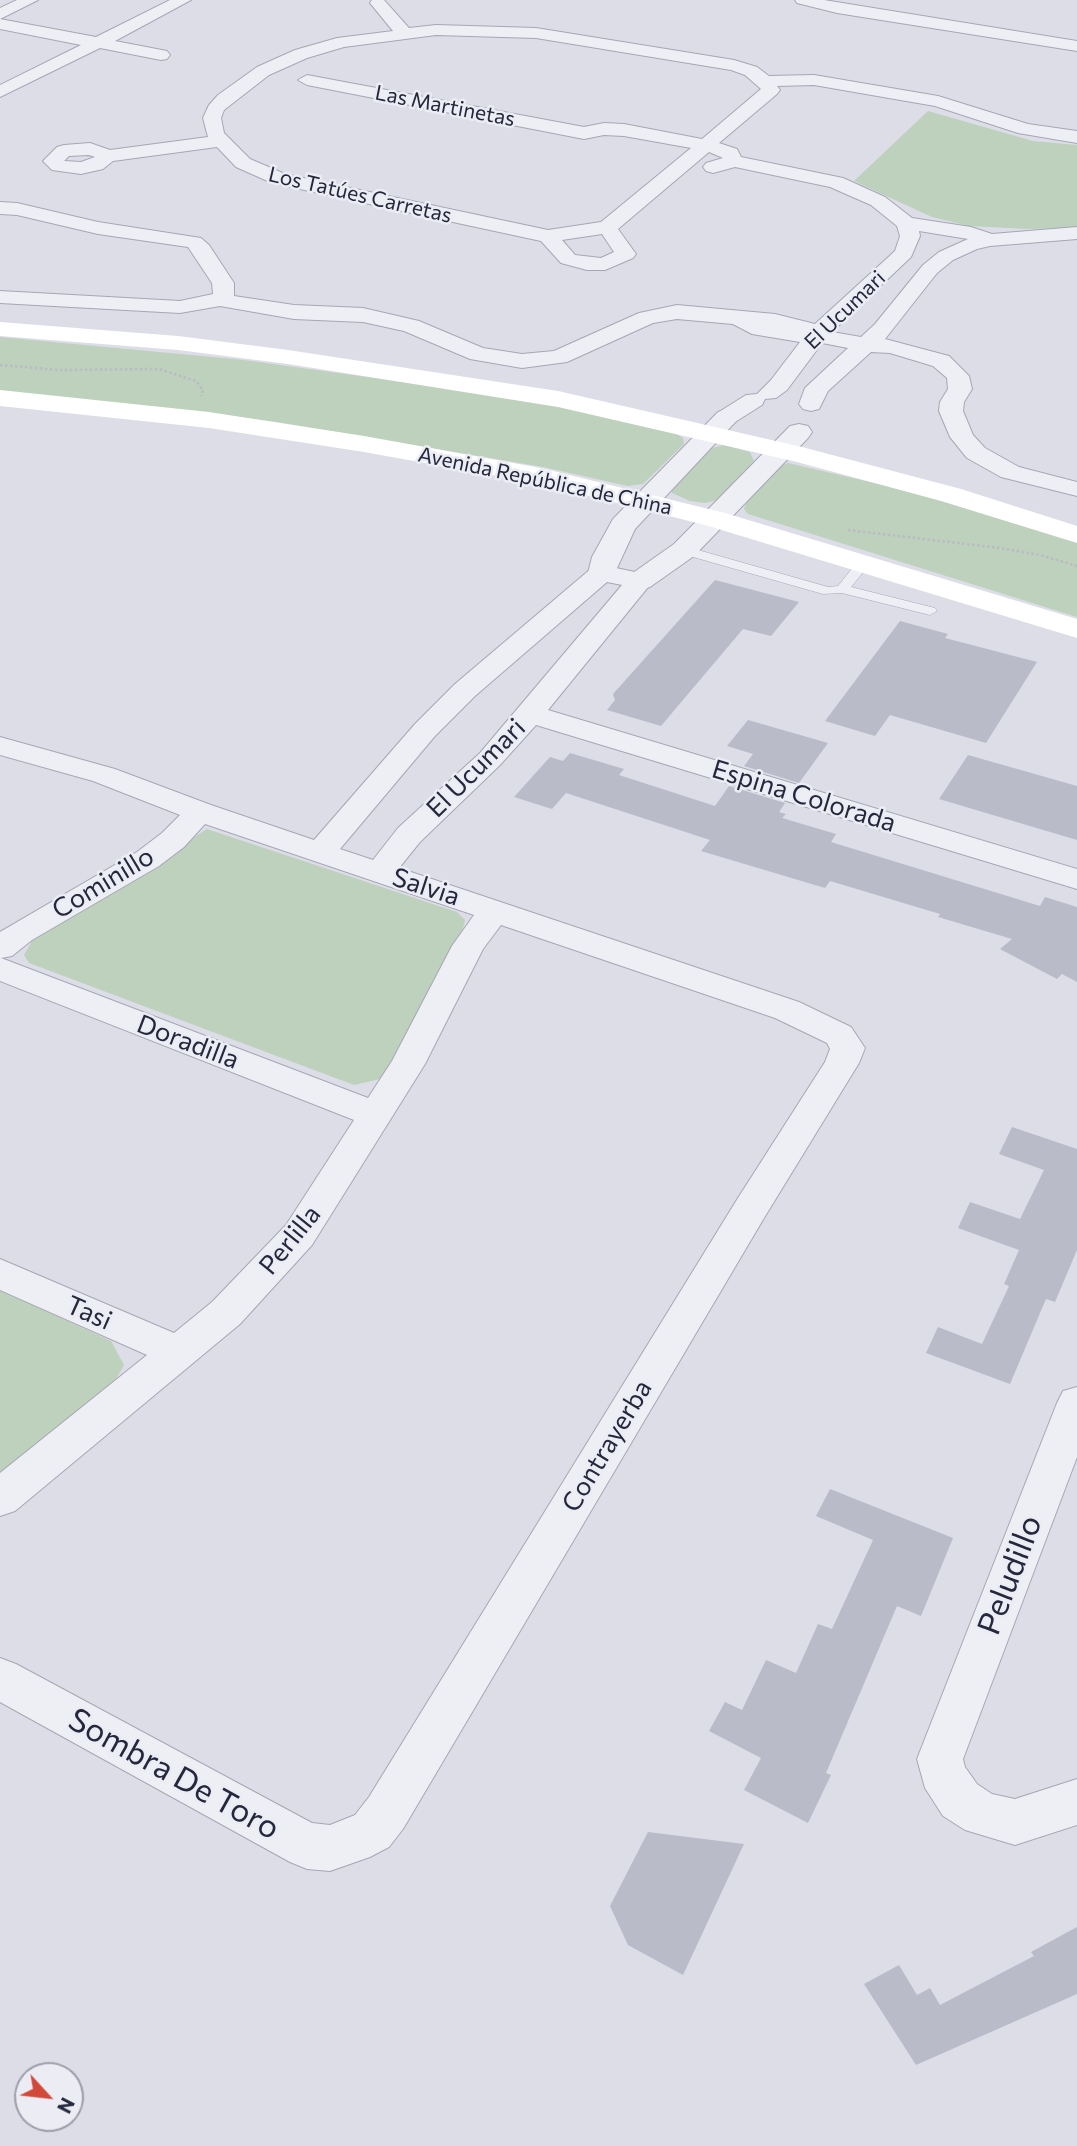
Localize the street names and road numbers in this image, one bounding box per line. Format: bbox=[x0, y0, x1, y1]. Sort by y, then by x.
street label: Las Martinetas bbox=[373, 80, 517, 132]
street label: Los Tatúes Carretas bbox=[266, 162, 454, 228]
street label: El Ucumari bbox=[799, 265, 891, 355]
street label: Avenida República de China bbox=[416, 442, 674, 520]
street label: El Ucumari bbox=[420, 712, 532, 824]
street label: Espina Colorada bbox=[708, 753, 900, 839]
street label: Cominillo bbox=[47, 841, 159, 925]
street label: Salvia bbox=[388, 861, 464, 913]
street label: Doradilla bbox=[133, 1008, 243, 1076]
street label: Perlilla bbox=[253, 1199, 327, 1281]
street label: Tasi bbox=[61, 1289, 117, 1337]
street label: Contrayerba bbox=[555, 1374, 659, 1518]
street label: Peludillo bbox=[970, 1510, 1050, 1640]
street label: Sombra De Toro bbox=[62, 1700, 286, 1848]

